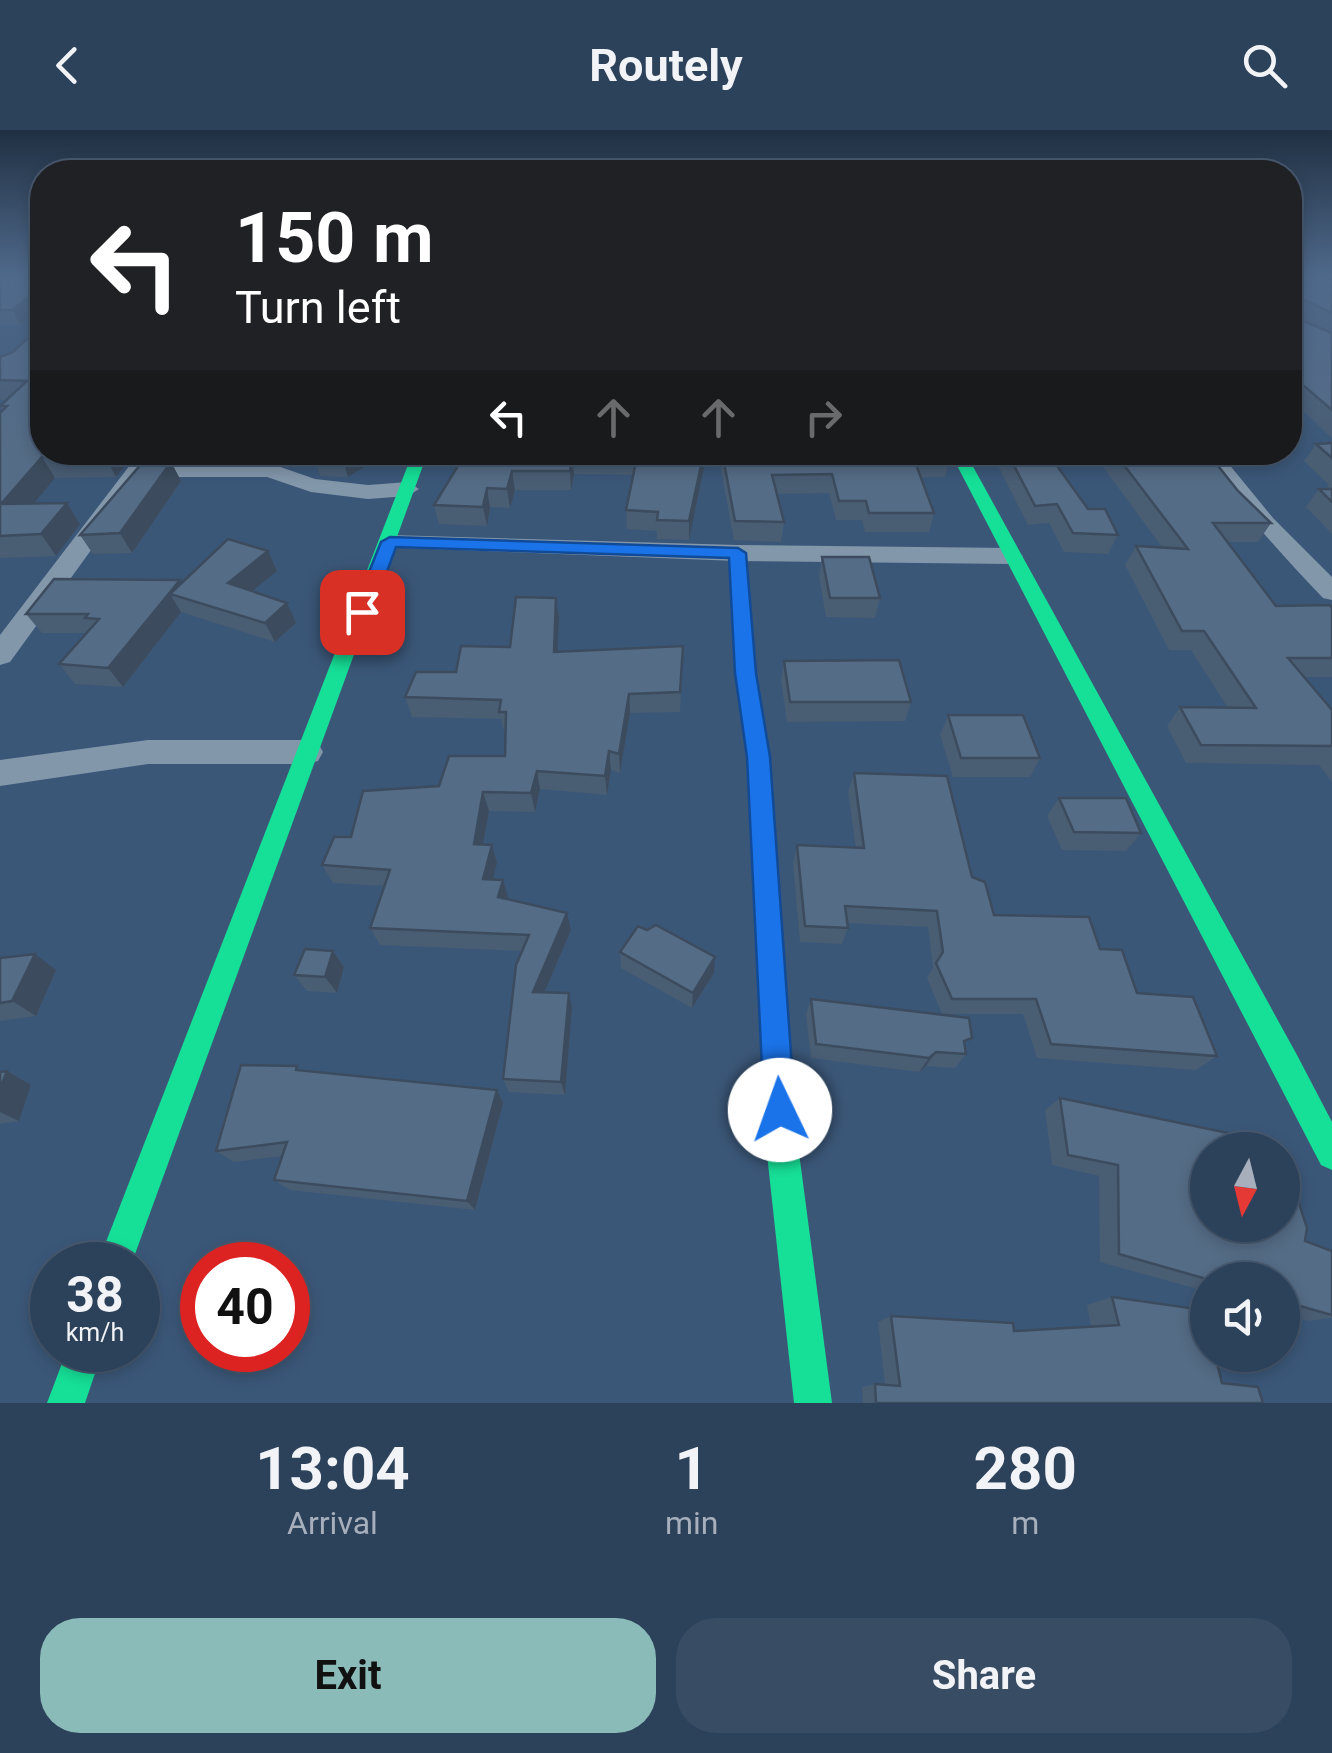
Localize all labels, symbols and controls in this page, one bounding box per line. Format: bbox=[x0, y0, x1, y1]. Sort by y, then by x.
icon: back bbox=[40, 38, 95, 93]
icon: search bbox=[1237, 38, 1292, 93]
text: Routely bbox=[589, 39, 743, 92]
text: 150 m bbox=[235, 197, 434, 279]
icon: left bbox=[70, 200, 200, 330]
text: Turn left bbox=[235, 281, 401, 334]
icon: left bbox=[481, 390, 536, 445]
icon: ahead bbox=[586, 390, 641, 445]
icon: ahead bbox=[691, 390, 746, 445]
icon: right bbox=[796, 390, 851, 445]
pin bbox=[320, 570, 405, 655]
icon: arrive bbox=[335, 585, 390, 640]
position arrow bbox=[728, 1058, 832, 1162]
north arrow bbox=[1190, 1132, 1300, 1242]
map controls bbox=[1190, 1132, 1300, 1372]
speed limit sign: 40 bbox=[180, 1242, 310, 1372]
button: sound bbox=[1190, 1262, 1300, 1372]
text: 38 bbox=[66, 1266, 124, 1324]
text: km/h bbox=[66, 1318, 124, 1347]
text: 13:04 bbox=[255, 1433, 410, 1504]
text: 1 bbox=[674, 1433, 709, 1504]
text: 280 bbox=[974, 1433, 1077, 1504]
text: Arrival bbox=[287, 1504, 378, 1542]
text: min bbox=[665, 1504, 718, 1542]
text: m bbox=[1011, 1504, 1039, 1542]
button: Exit bbox=[40, 1618, 656, 1733]
button: Share bbox=[676, 1618, 1292, 1733]

